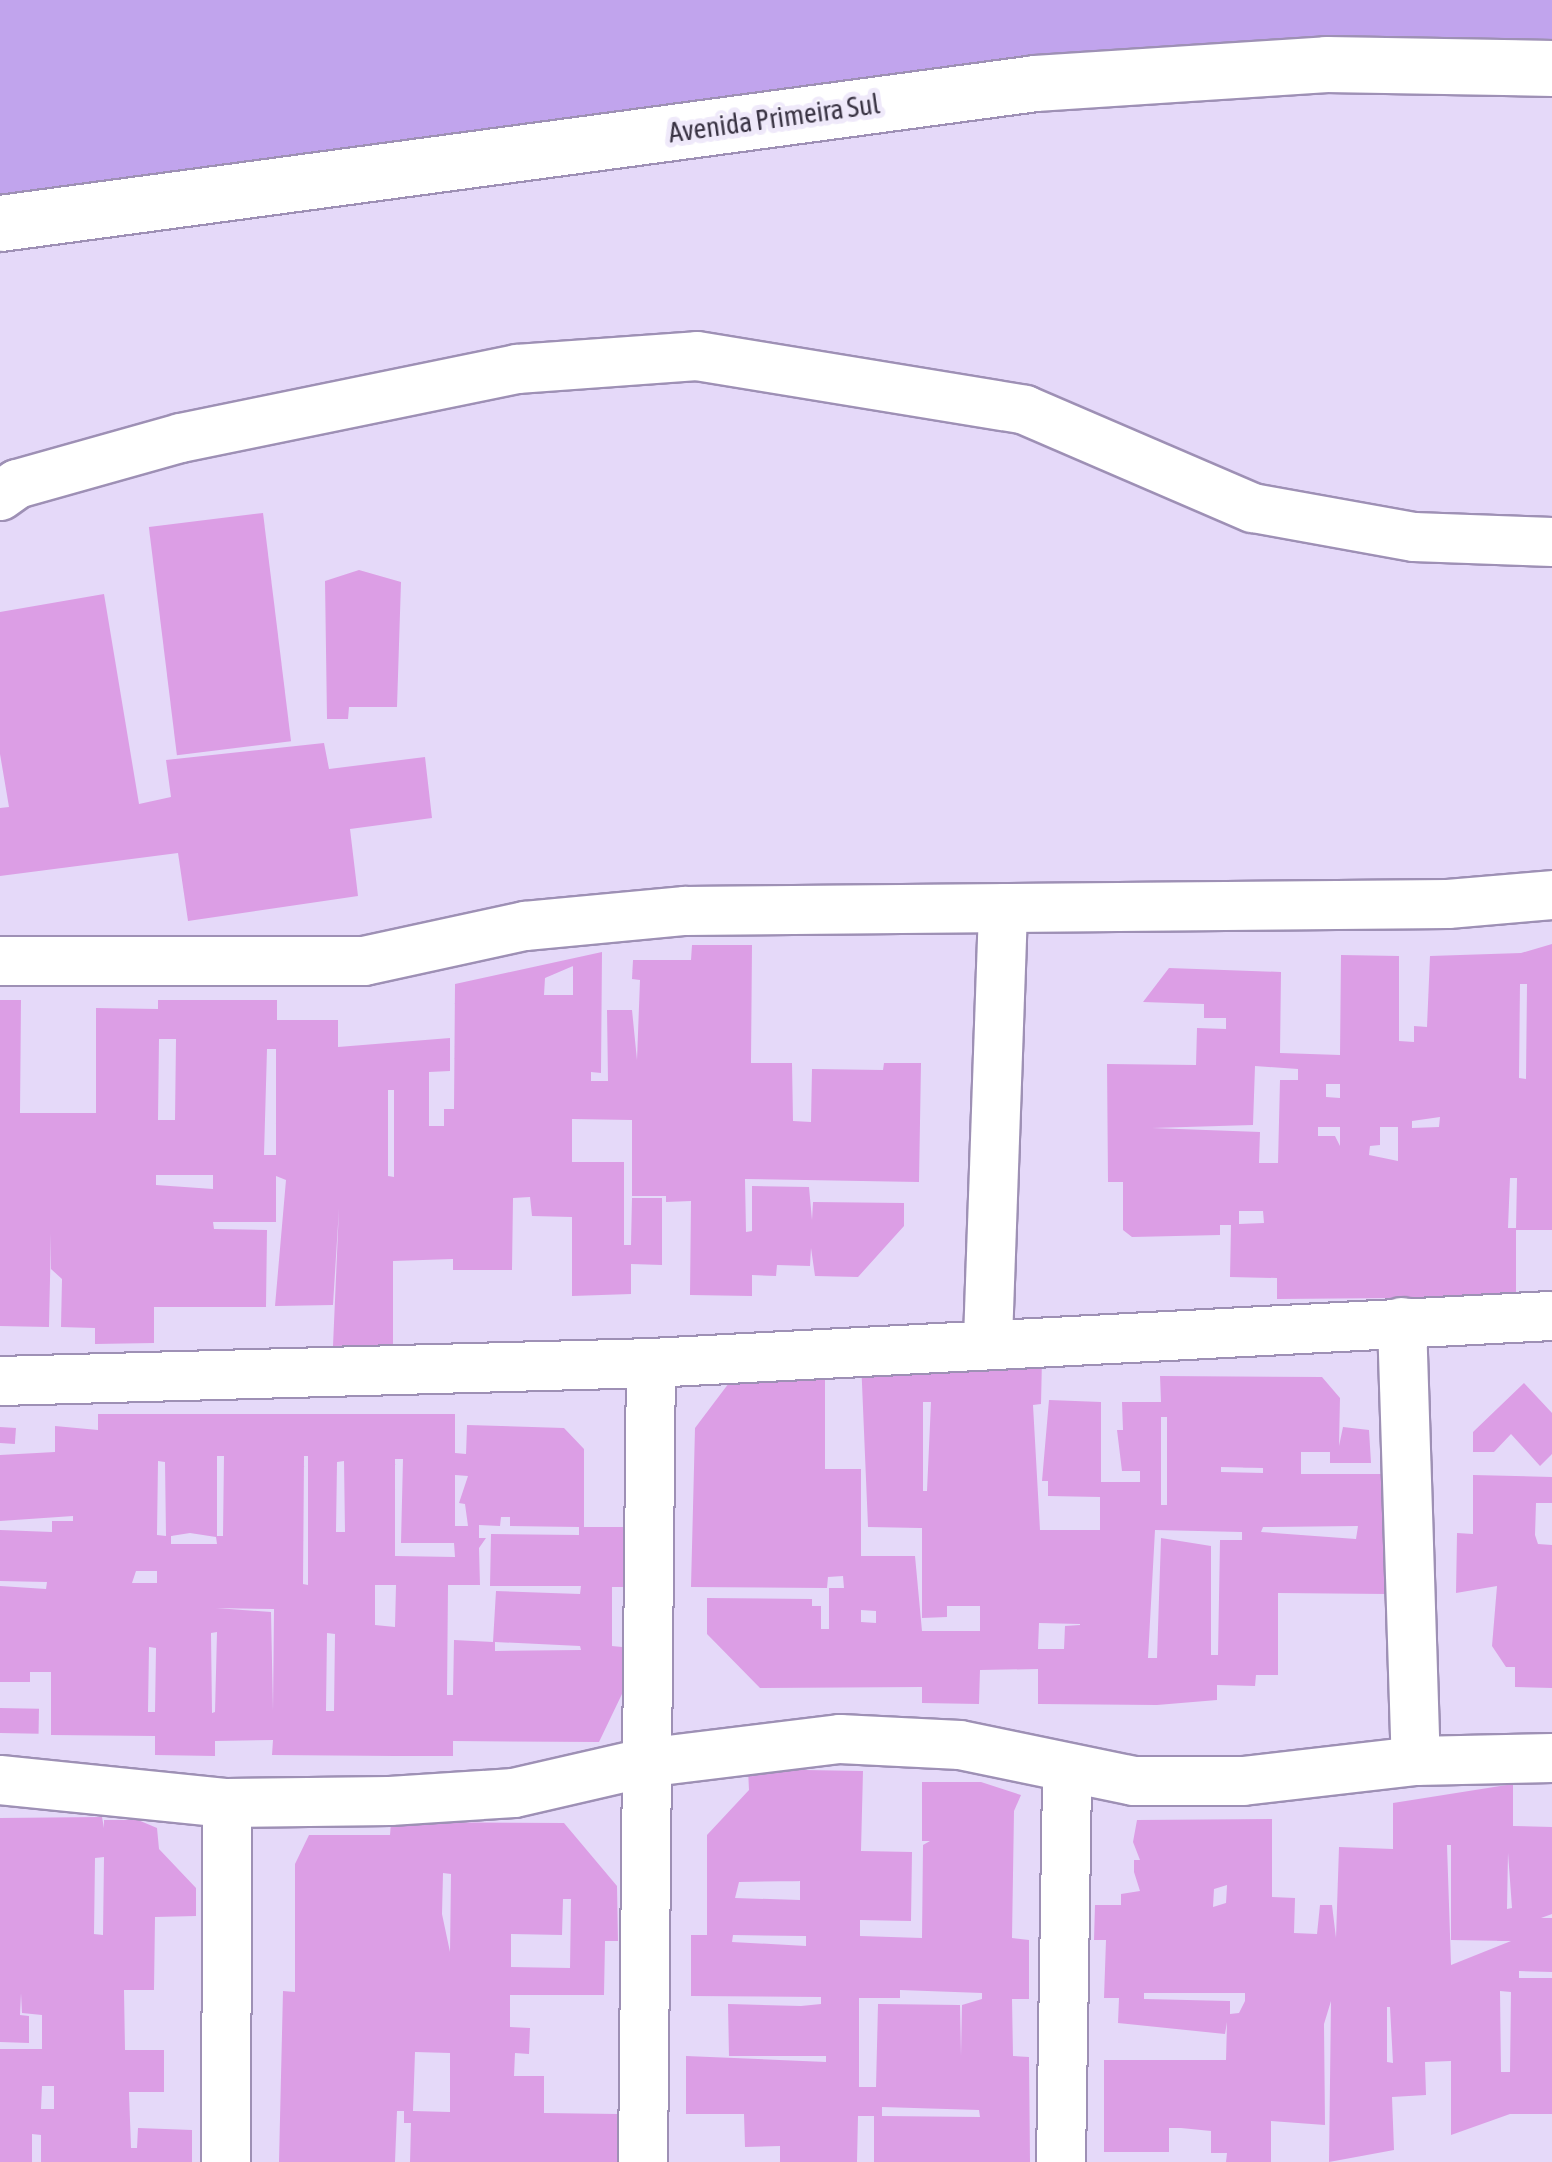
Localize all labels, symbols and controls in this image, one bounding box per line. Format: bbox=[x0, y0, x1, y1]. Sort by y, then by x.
street label: Avenida Primeira Sul bbox=[666, 87, 882, 149]

